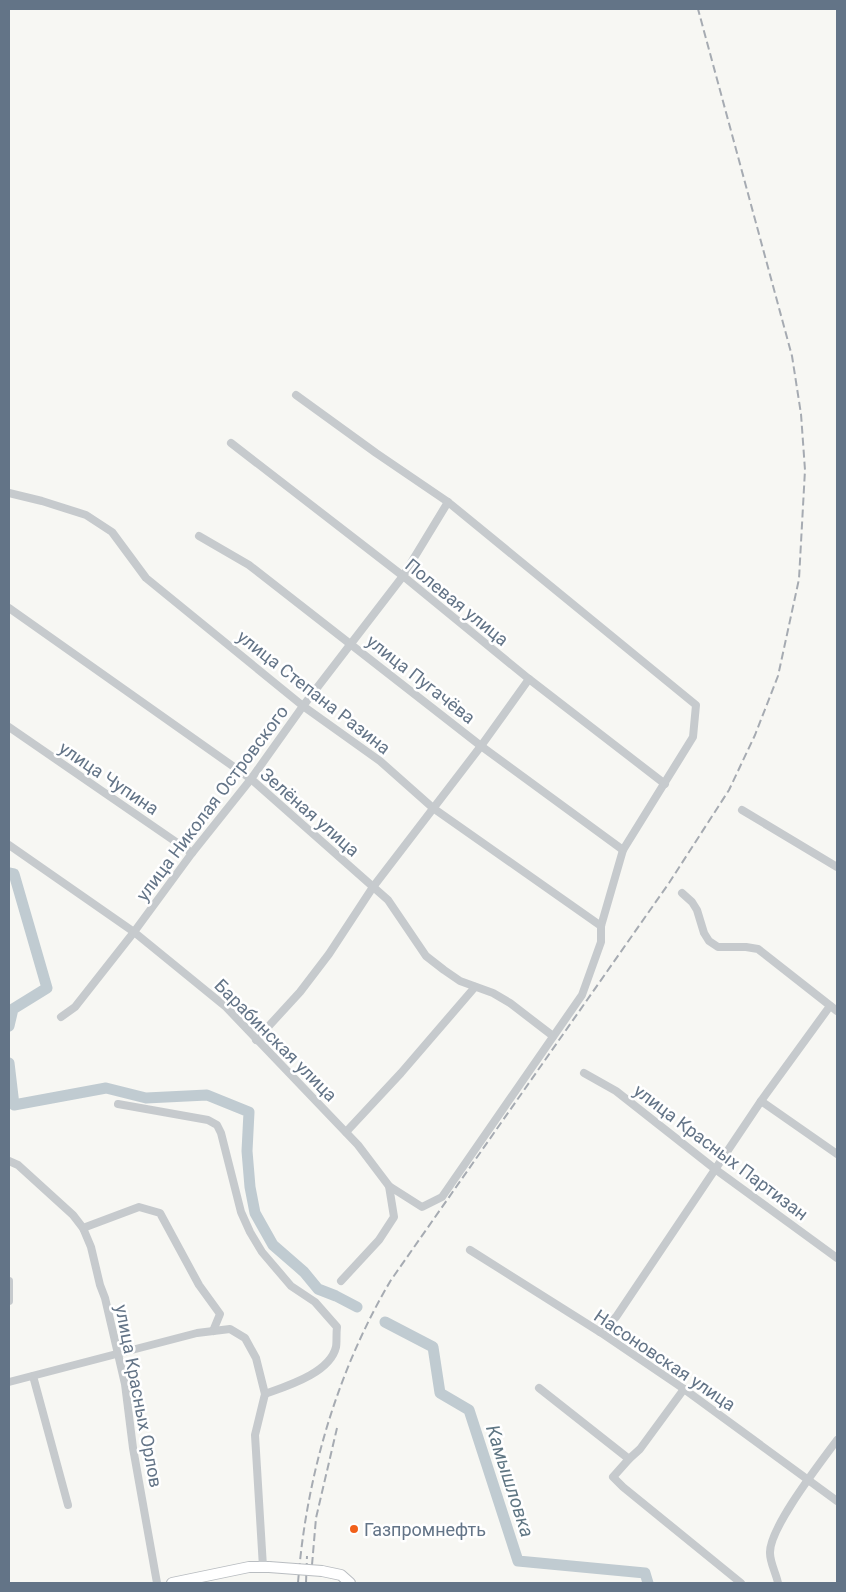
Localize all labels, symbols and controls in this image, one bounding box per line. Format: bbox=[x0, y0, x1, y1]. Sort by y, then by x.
street label: Полевая улица bbox=[401, 554, 513, 650]
street label: улица Степана Разина bbox=[233, 626, 395, 758]
street label: улица Пугачёва bbox=[363, 630, 479, 728]
street label: улица Николая Островского bbox=[132, 701, 292, 905]
street label: улица Чупина bbox=[55, 737, 163, 819]
street label: Зелёная улица bbox=[256, 763, 364, 861]
street label: Барабинская улица bbox=[210, 974, 342, 1106]
street label: улица Красных Партизан bbox=[630, 1080, 812, 1224]
street label: улица Красных Орлов bbox=[111, 1303, 167, 1489]
street label: Насоновская улица bbox=[590, 1305, 740, 1415]
water label: Камышловка bbox=[481, 1422, 539, 1540]
place label: Газпромнефть bbox=[364, 1519, 486, 1540]
marker: Газпромнефть bbox=[348, 1523, 360, 1535]

